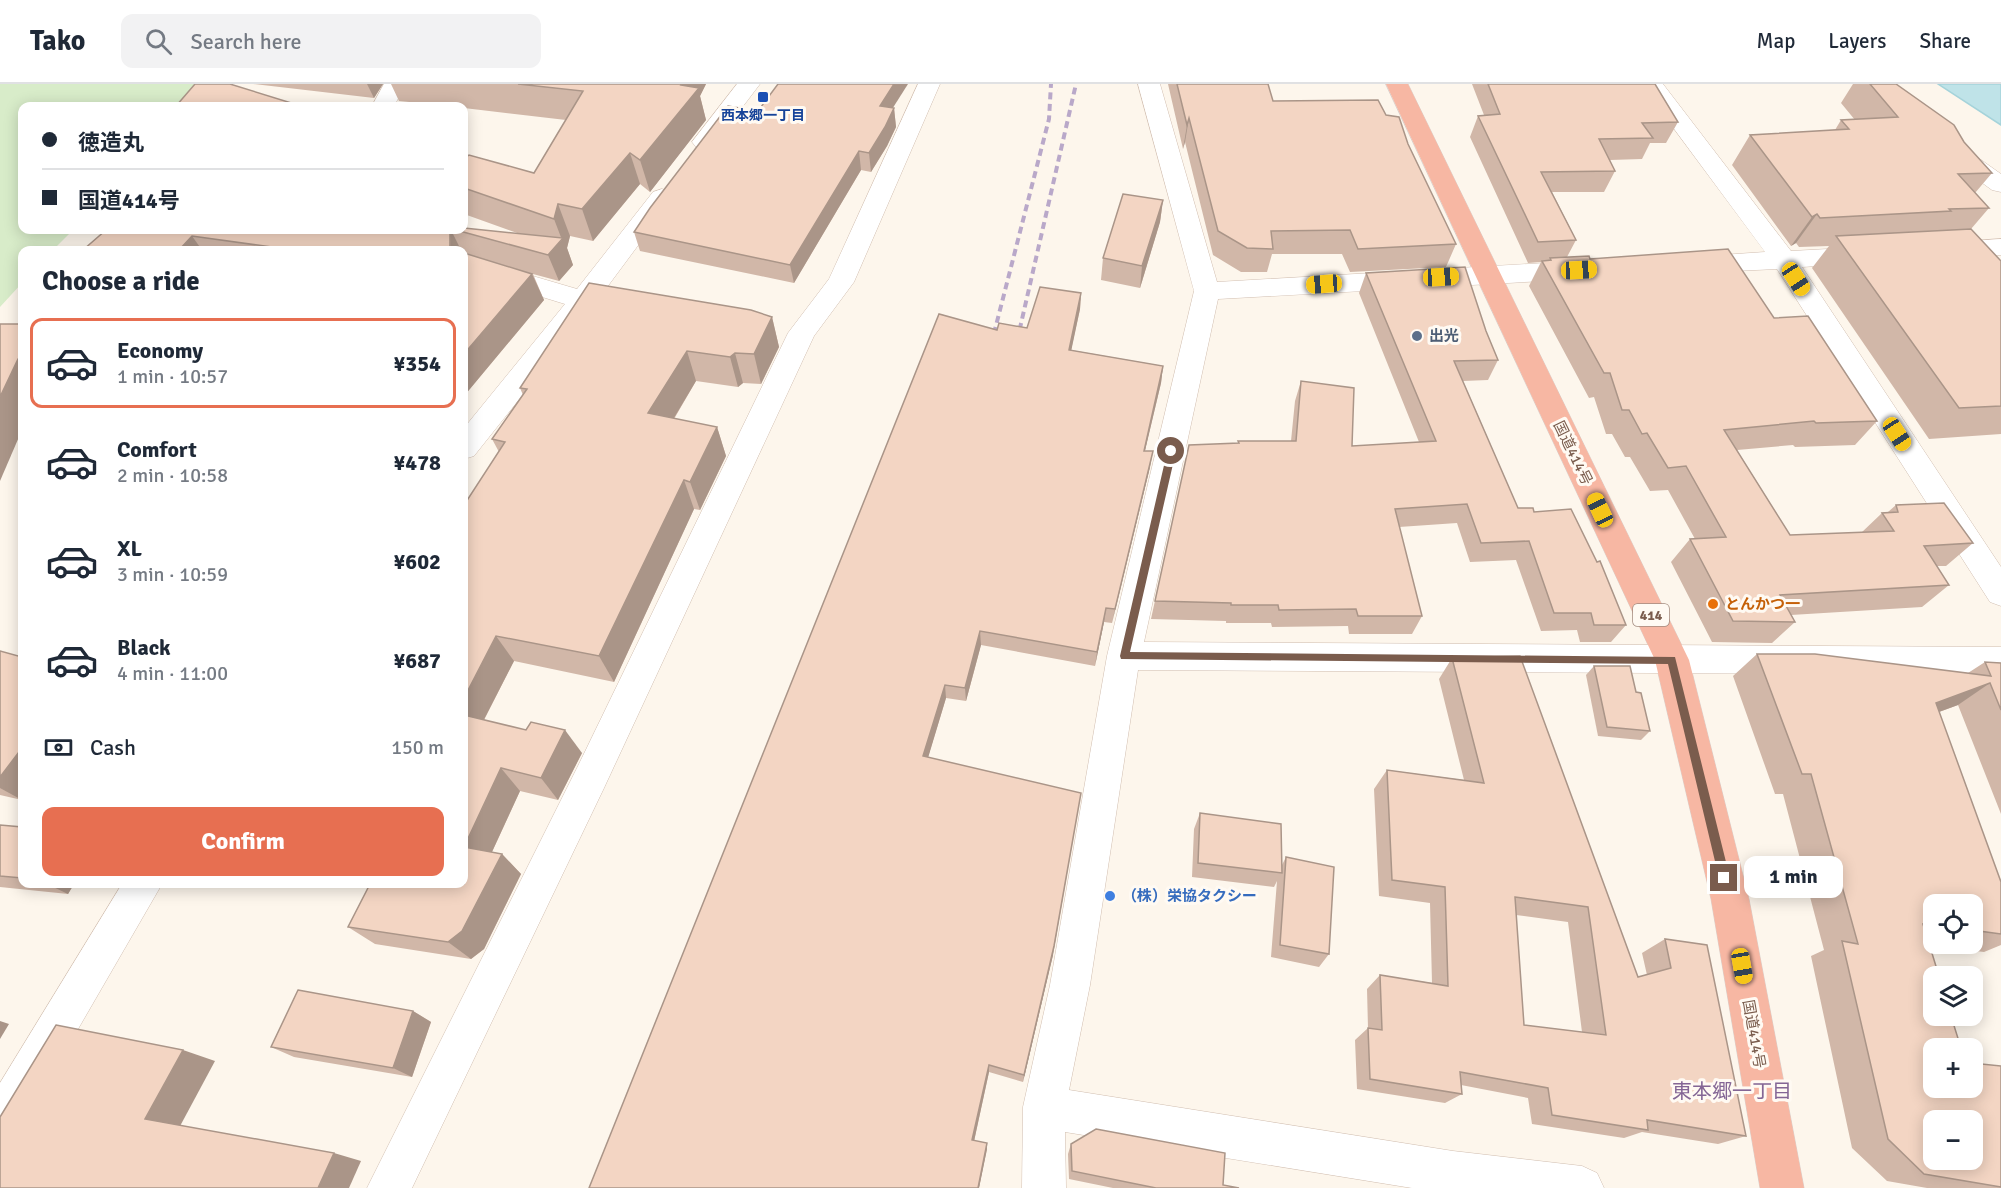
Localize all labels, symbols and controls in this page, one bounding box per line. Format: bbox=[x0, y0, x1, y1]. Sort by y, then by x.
search box bbox=[121, 14, 541, 68]
text: Tako bbox=[30, 24, 85, 58]
icon: search bbox=[142, 25, 175, 58]
text: Search here bbox=[190, 28, 301, 55]
text: Map bbox=[1757, 28, 1795, 54]
text: Layers bbox=[1828, 28, 1886, 54]
text: Share bbox=[1919, 28, 1971, 54]
marker: 西本郷一丁目 bbox=[756, 90, 770, 104]
place label: 西本郷一丁目 bbox=[721, 107, 805, 124]
text: 徳造丸 bbox=[78, 129, 144, 156]
text: 国道414号 bbox=[78, 187, 180, 214]
car bbox=[1779, 259, 1813, 299]
car bbox=[1561, 260, 1597, 280]
text: Choose a ride bbox=[42, 265, 200, 298]
car bbox=[1423, 267, 1459, 287]
car bbox=[1305, 274, 1343, 294]
place label: 出光 bbox=[1429, 327, 1459, 345]
marker: 出光 bbox=[1410, 329, 1424, 343]
icon: car bbox=[45, 336, 99, 390]
text: Economy bbox=[117, 337, 203, 364]
text: ¥354 bbox=[393, 350, 441, 377]
text: 1 min · 10:57 bbox=[117, 364, 228, 389]
car bbox=[1880, 414, 1914, 454]
street label: 国道414号 bbox=[1550, 418, 1596, 488]
icon: car bbox=[45, 435, 99, 489]
text: Comfort bbox=[117, 436, 197, 463]
route start bbox=[1157, 437, 1184, 464]
text: ¥478 bbox=[393, 449, 441, 476]
text: 2 min · 10:58 bbox=[117, 463, 228, 488]
car bbox=[1584, 490, 1616, 530]
icon: car bbox=[45, 534, 99, 588]
text: XL bbox=[117, 535, 142, 562]
text: ¥602 bbox=[393, 548, 441, 575]
text: 3 min · 10:59 bbox=[117, 562, 228, 587]
place label: とんかつ一 bbox=[1725, 595, 1800, 613]
marker: とんかつ一 bbox=[1706, 597, 1720, 611]
road number: 414 bbox=[1633, 604, 1669, 626]
icon: car bbox=[45, 633, 99, 687]
text: Black bbox=[117, 634, 171, 661]
text: ¥687 bbox=[393, 647, 441, 674]
text: 4 min · 11:00 bbox=[117, 661, 228, 686]
icon: cash bbox=[42, 731, 75, 764]
text: Cash bbox=[90, 734, 136, 761]
text: 150 m bbox=[391, 735, 444, 760]
button: Confirm bbox=[42, 807, 444, 876]
callout: 1 min bbox=[1745, 857, 1844, 899]
route end bbox=[1710, 864, 1737, 891]
text: 1 min bbox=[1769, 864, 1818, 889]
place label: （株）栄協タクシー bbox=[1122, 887, 1257, 905]
marker: （株）栄協タクシー bbox=[1103, 889, 1117, 903]
map controls bbox=[1923, 894, 1983, 1170]
button: locate bbox=[1923, 894, 1983, 954]
car bbox=[1730, 947, 1754, 985]
button: layers bbox=[1923, 966, 1983, 1026]
street label: 国道414号 bbox=[1739, 998, 1769, 1070]
button: + bbox=[1923, 1038, 1983, 1098]
district label: 東本郷一丁目 bbox=[1672, 1079, 1792, 1104]
button: − bbox=[1923, 1110, 1983, 1170]

